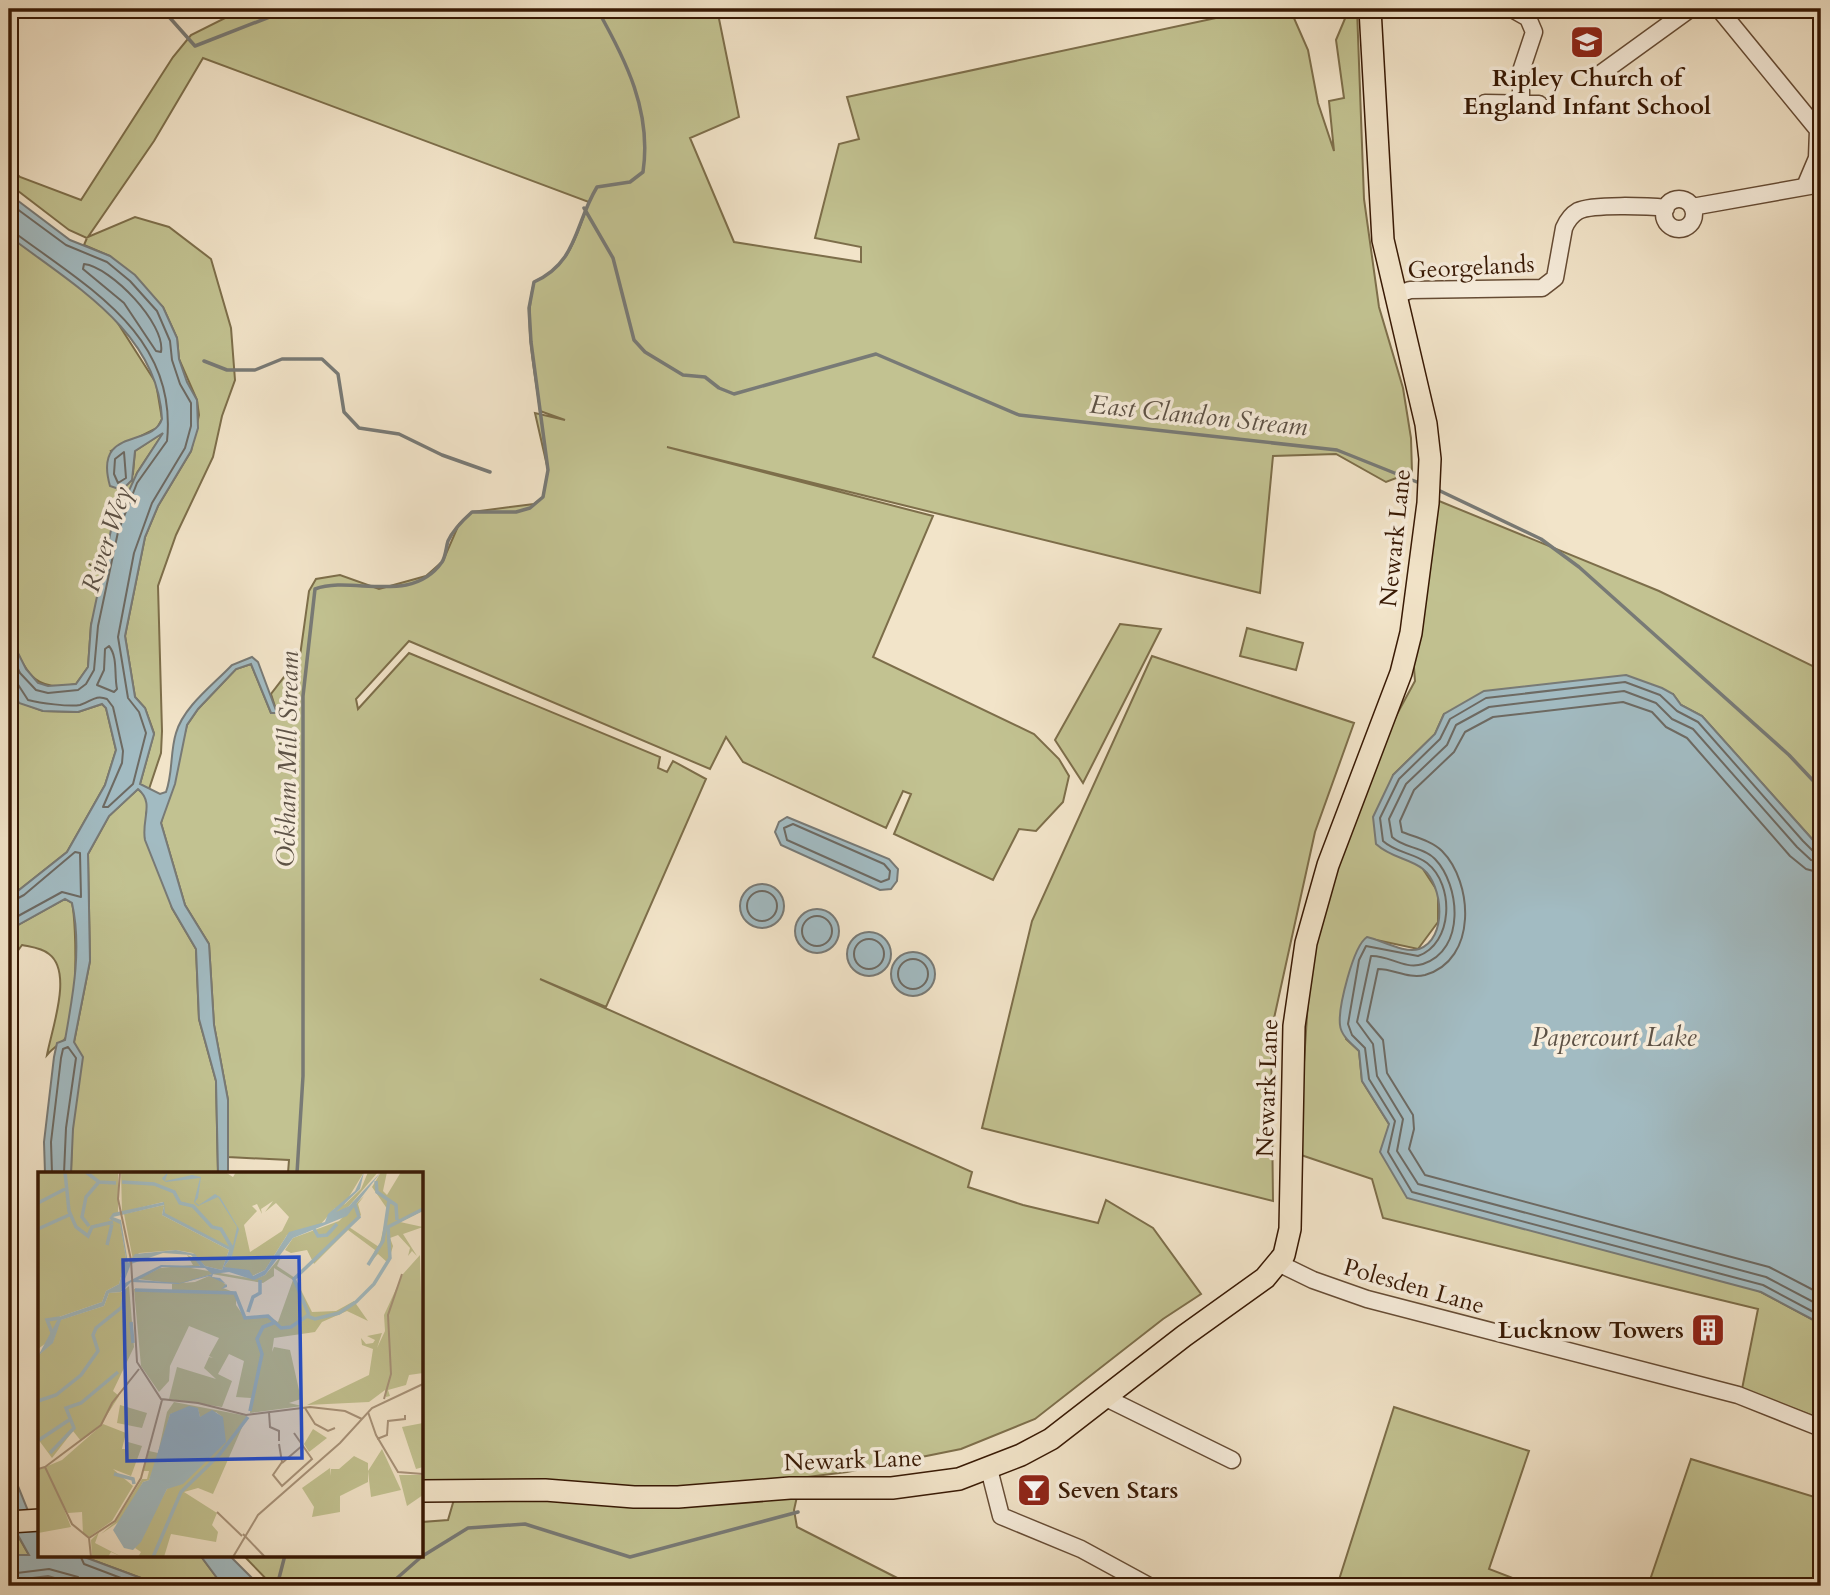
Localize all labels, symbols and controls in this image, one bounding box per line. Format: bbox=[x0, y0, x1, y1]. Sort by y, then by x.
school or university icon: Ripley Church of England Infant School bbox=[1568, 23, 1606, 61]
place label: Ripley Church of England Infant School bbox=[1463, 62, 1711, 123]
street label: Georgelands bbox=[1407, 248, 1535, 287]
water label: East Clandon Stream bbox=[1088, 387, 1310, 444]
street label: Newark Lane bbox=[1372, 467, 1419, 609]
water label: River Wey bbox=[73, 481, 140, 597]
water label: Ockham Mill Stream bbox=[268, 650, 307, 868]
street label: Newark Lane bbox=[1249, 1018, 1286, 1158]
water label: Papercourt Lake bbox=[1531, 1020, 1698, 1055]
inset map bbox=[38, 1172, 424, 1556]
street label: Polesden Lane bbox=[1339, 1251, 1488, 1322]
building icon: Lucknow Towers bbox=[1689, 1311, 1727, 1349]
place label: Lucknow Towers bbox=[1498, 1314, 1684, 1347]
street label: Newark Lane bbox=[783, 1442, 923, 1479]
bar icon: Seven Stars bbox=[1015, 1471, 1053, 1509]
place label: Seven Stars bbox=[1058, 1474, 1178, 1507]

